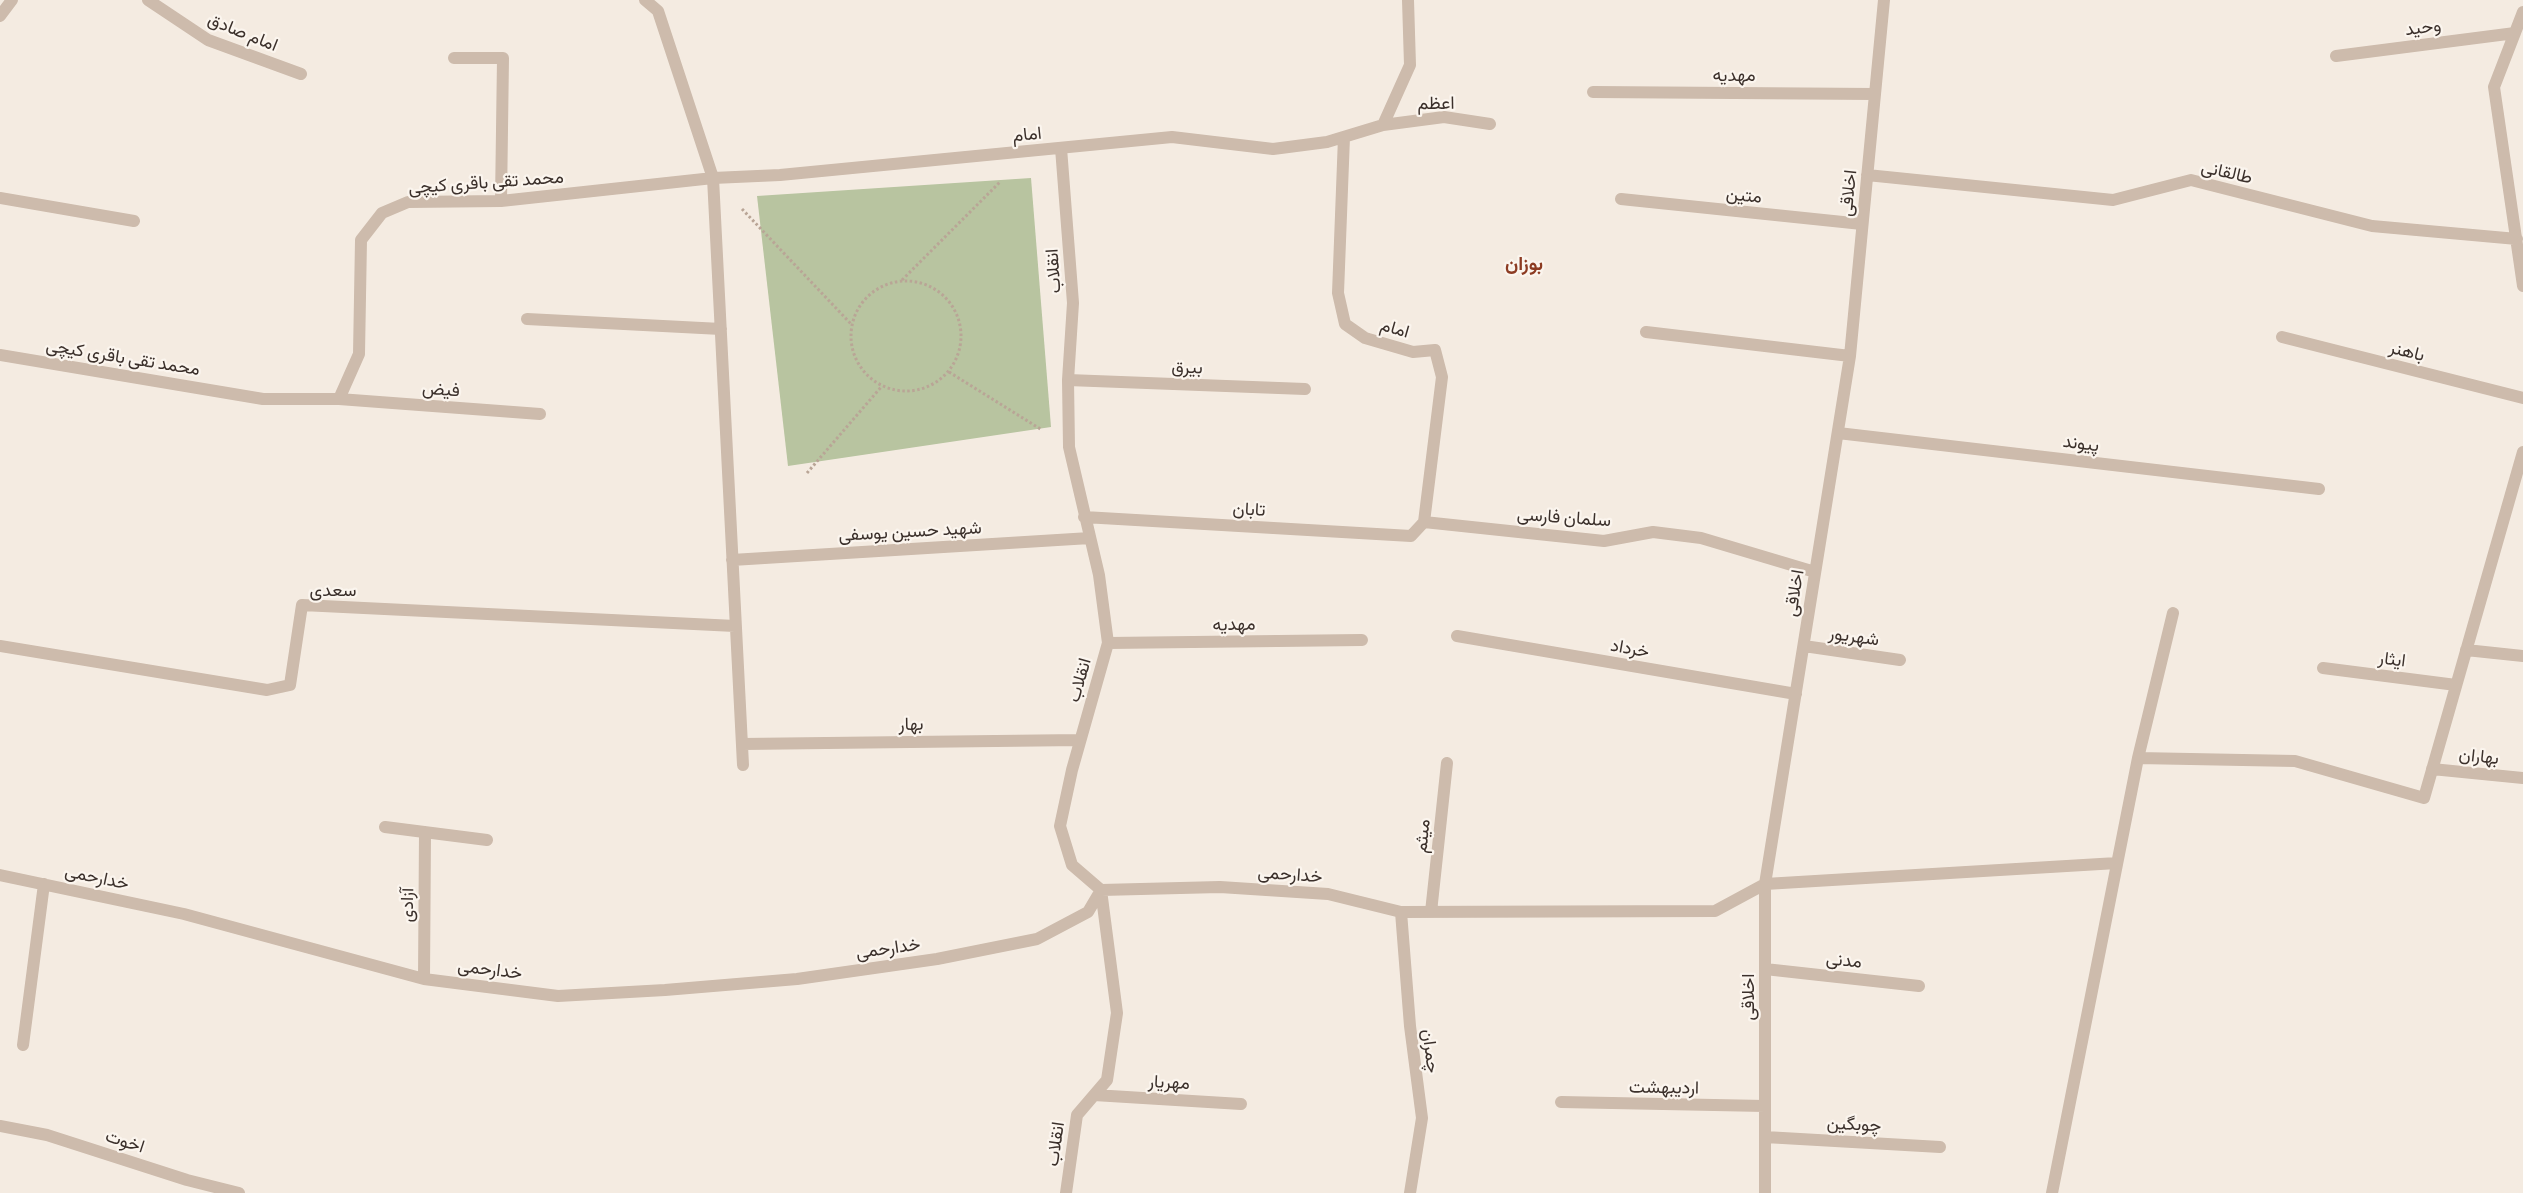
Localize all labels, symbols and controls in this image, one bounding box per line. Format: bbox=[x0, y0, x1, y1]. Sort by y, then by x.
street label: امام صادق bbox=[205, 8, 281, 56]
street label: وحید bbox=[2404, 14, 2442, 40]
street label: مهدیه bbox=[1712, 64, 1756, 86]
street label: اعظم bbox=[1417, 92, 1455, 114]
street label: امام bbox=[1011, 122, 1043, 146]
street label: طالقانی bbox=[2199, 156, 2255, 188]
street label: محمد تقی باقری کیچی bbox=[408, 166, 564, 198]
street label: اخلاقی bbox=[1835, 169, 1861, 217]
street label: متین bbox=[1725, 182, 1763, 208]
street label: انقلاب bbox=[1041, 248, 1065, 294]
district label: بوزان bbox=[1505, 253, 1543, 275]
street label: امام bbox=[1378, 314, 1412, 342]
street label: محمد تقی باقری کیچی bbox=[45, 334, 201, 380]
street label: باهنر bbox=[2387, 336, 2427, 366]
street label: بیرق bbox=[1171, 356, 1203, 378]
street label: فیض bbox=[421, 377, 461, 401]
street label: پیوند bbox=[2062, 430, 2100, 456]
street label: تابان bbox=[1232, 497, 1266, 521]
street label: سلمان فارسی bbox=[1516, 503, 1612, 531]
street label: شهید حسین یوسفی bbox=[838, 516, 982, 546]
street label: اخلاقی bbox=[1780, 568, 1808, 618]
street label: سعدی bbox=[310, 579, 356, 601]
street label: مهدیه bbox=[1212, 613, 1256, 635]
street label: شهریور bbox=[1827, 622, 1881, 650]
street label: خرداد bbox=[1609, 634, 1651, 662]
street label: ایثار bbox=[2377, 647, 2407, 671]
street label: انقلاب bbox=[1062, 655, 1096, 705]
street label: بهار bbox=[898, 713, 924, 735]
street label: بهاران bbox=[2458, 743, 2500, 769]
street label: میثم bbox=[1409, 818, 1435, 854]
street label: خدارحمی bbox=[63, 860, 131, 894]
street label: خدارحمی bbox=[1257, 861, 1323, 887]
street label: آزادی bbox=[396, 888, 418, 922]
street label: خدارحمی bbox=[854, 933, 922, 963]
street label: مدنی bbox=[1825, 947, 1863, 973]
street label: خدارحمی bbox=[456, 954, 524, 984]
street label: اخلاقی bbox=[1737, 974, 1759, 1020]
street label: چمران bbox=[1418, 1028, 1444, 1074]
street label: مهریار bbox=[1147, 1070, 1191, 1094]
street label: اردیبهشت bbox=[1629, 1076, 1699, 1098]
street label: چوبگین bbox=[1826, 1112, 1882, 1136]
street label: انقلاب bbox=[1041, 1120, 1069, 1168]
street label: اخوت bbox=[103, 1125, 147, 1157]

